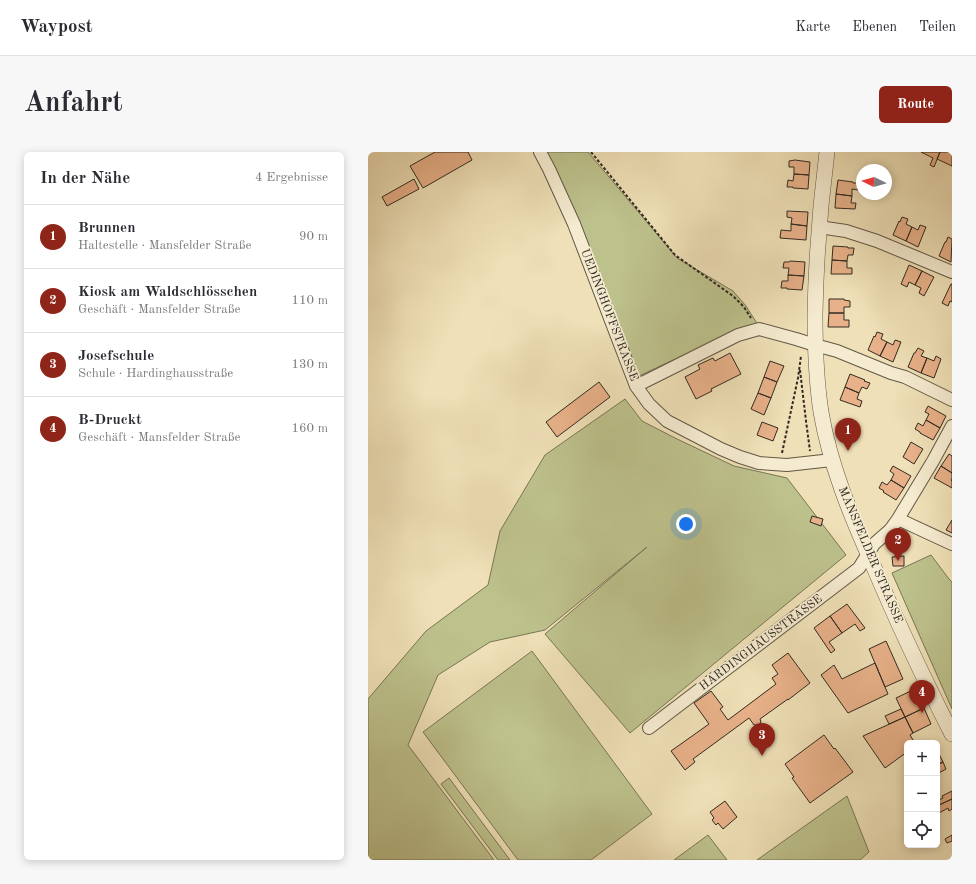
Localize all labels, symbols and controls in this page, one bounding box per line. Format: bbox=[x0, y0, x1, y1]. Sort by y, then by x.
text: Waypost bbox=[20, 18, 93, 37]
text: Karte bbox=[796, 20, 830, 34]
text: Ebenen bbox=[852, 20, 897, 34]
text: Teilen bbox=[919, 20, 956, 34]
button: Route bbox=[879, 86, 952, 123]
text: Anfahrt bbox=[24, 90, 123, 118]
north arrow bbox=[856, 164, 892, 200]
text: In der Nähe bbox=[40, 170, 130, 187]
text: 4 Ergebnisse bbox=[255, 171, 328, 184]
text: Brunnen bbox=[78, 221, 136, 236]
text: 1 bbox=[49, 230, 57, 243]
text: 90 m bbox=[299, 230, 328, 243]
text: Haltestelle · Mansfelder Straße bbox=[78, 239, 251, 252]
street label: UEDINGHOFFSTRASSE bbox=[578, 247, 640, 383]
text: Kiosk am Waldschlösschen bbox=[78, 285, 257, 300]
text: 2 bbox=[49, 294, 57, 307]
text: 110 m bbox=[291, 294, 328, 307]
text: Geschäft · Mansfelder Straße bbox=[78, 303, 241, 316]
text: Josefschule bbox=[78, 349, 154, 364]
text: 3 bbox=[49, 358, 57, 371]
text: 130 m bbox=[291, 358, 328, 371]
text: Schule · Hardinghausstraße bbox=[78, 367, 233, 380]
text: B-Druckt bbox=[78, 413, 142, 428]
pin: 1 bbox=[835, 418, 861, 451]
text: 4 bbox=[49, 422, 57, 435]
text: 160 m bbox=[291, 422, 328, 435]
text: Geschäft · Mansfelder Straße bbox=[78, 431, 241, 444]
street label: MANSFELDER STRASSE bbox=[836, 485, 904, 625]
your location bbox=[676, 514, 696, 534]
pin: 2 bbox=[885, 528, 911, 561]
street label: HARDINGHAUSSTRASSE bbox=[697, 593, 825, 693]
pin: 4 bbox=[909, 680, 935, 713]
pin: 3 bbox=[749, 723, 775, 756]
map controls bbox=[904, 740, 940, 848]
button: + bbox=[904, 740, 940, 776]
button: − bbox=[904, 776, 940, 812]
button: locate bbox=[904, 812, 940, 848]

